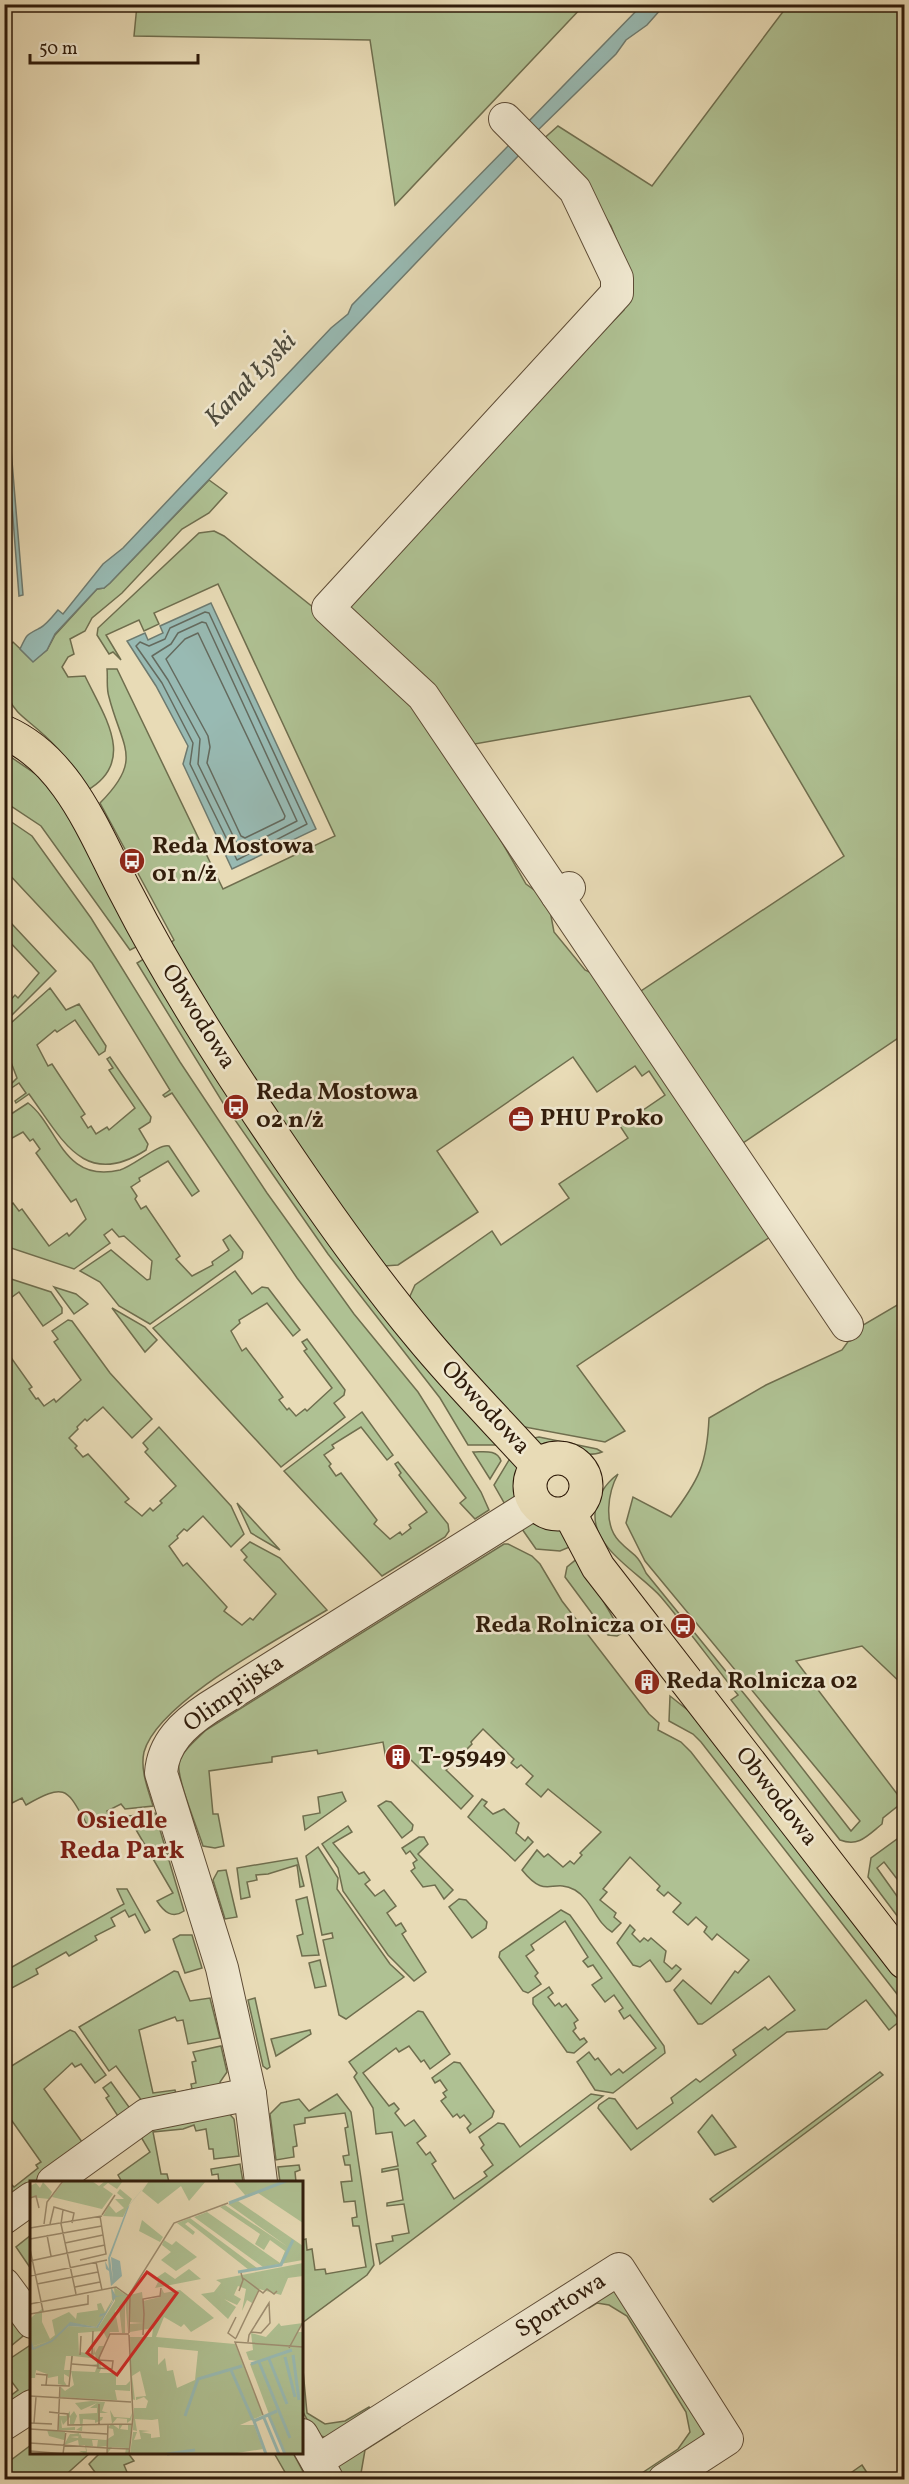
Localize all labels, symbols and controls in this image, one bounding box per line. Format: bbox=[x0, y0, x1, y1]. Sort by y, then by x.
scale bar bbox=[30, 27, 198, 65]
text: 50 m bbox=[39, 37, 78, 62]
water label: Kanał Łyski bbox=[197, 324, 306, 435]
place label: Reda Mostowa 01 n/ż bbox=[152, 830, 314, 892]
bus stop icon: Reda Mostowa 01 n/ż bbox=[117, 846, 147, 876]
street label: Obwodowa bbox=[152, 958, 244, 1076]
place label: Reda Mostowa 02 n/ż bbox=[256, 1076, 418, 1138]
bus stop icon: Reda Mostowa 02 n/ż bbox=[221, 1092, 251, 1122]
place label: PHU Proko bbox=[540, 1102, 664, 1136]
office icon: PHU Proko bbox=[506, 1104, 536, 1134]
street label: Obwodowa bbox=[432, 1353, 538, 1463]
place label: Reda Rolnicza 01 bbox=[475, 1609, 664, 1643]
bus stop icon: Reda Rolnicza 01 bbox=[668, 1611, 698, 1641]
street label: Olimpijska bbox=[177, 1647, 291, 1741]
place label: Reda Rolnicza 02 bbox=[666, 1665, 858, 1699]
building icon: Reda Rolnicza 02 bbox=[632, 1667, 662, 1697]
place label: T-95949 bbox=[418, 1740, 506, 1774]
street label: Obwodowa bbox=[726, 1740, 826, 1854]
building icon: T-95949 bbox=[383, 1742, 413, 1772]
district label: Osiedle Reda Park bbox=[59, 1803, 185, 1869]
inset map bbox=[30, 2181, 303, 2454]
street label: Sportowa bbox=[509, 2265, 613, 2347]

